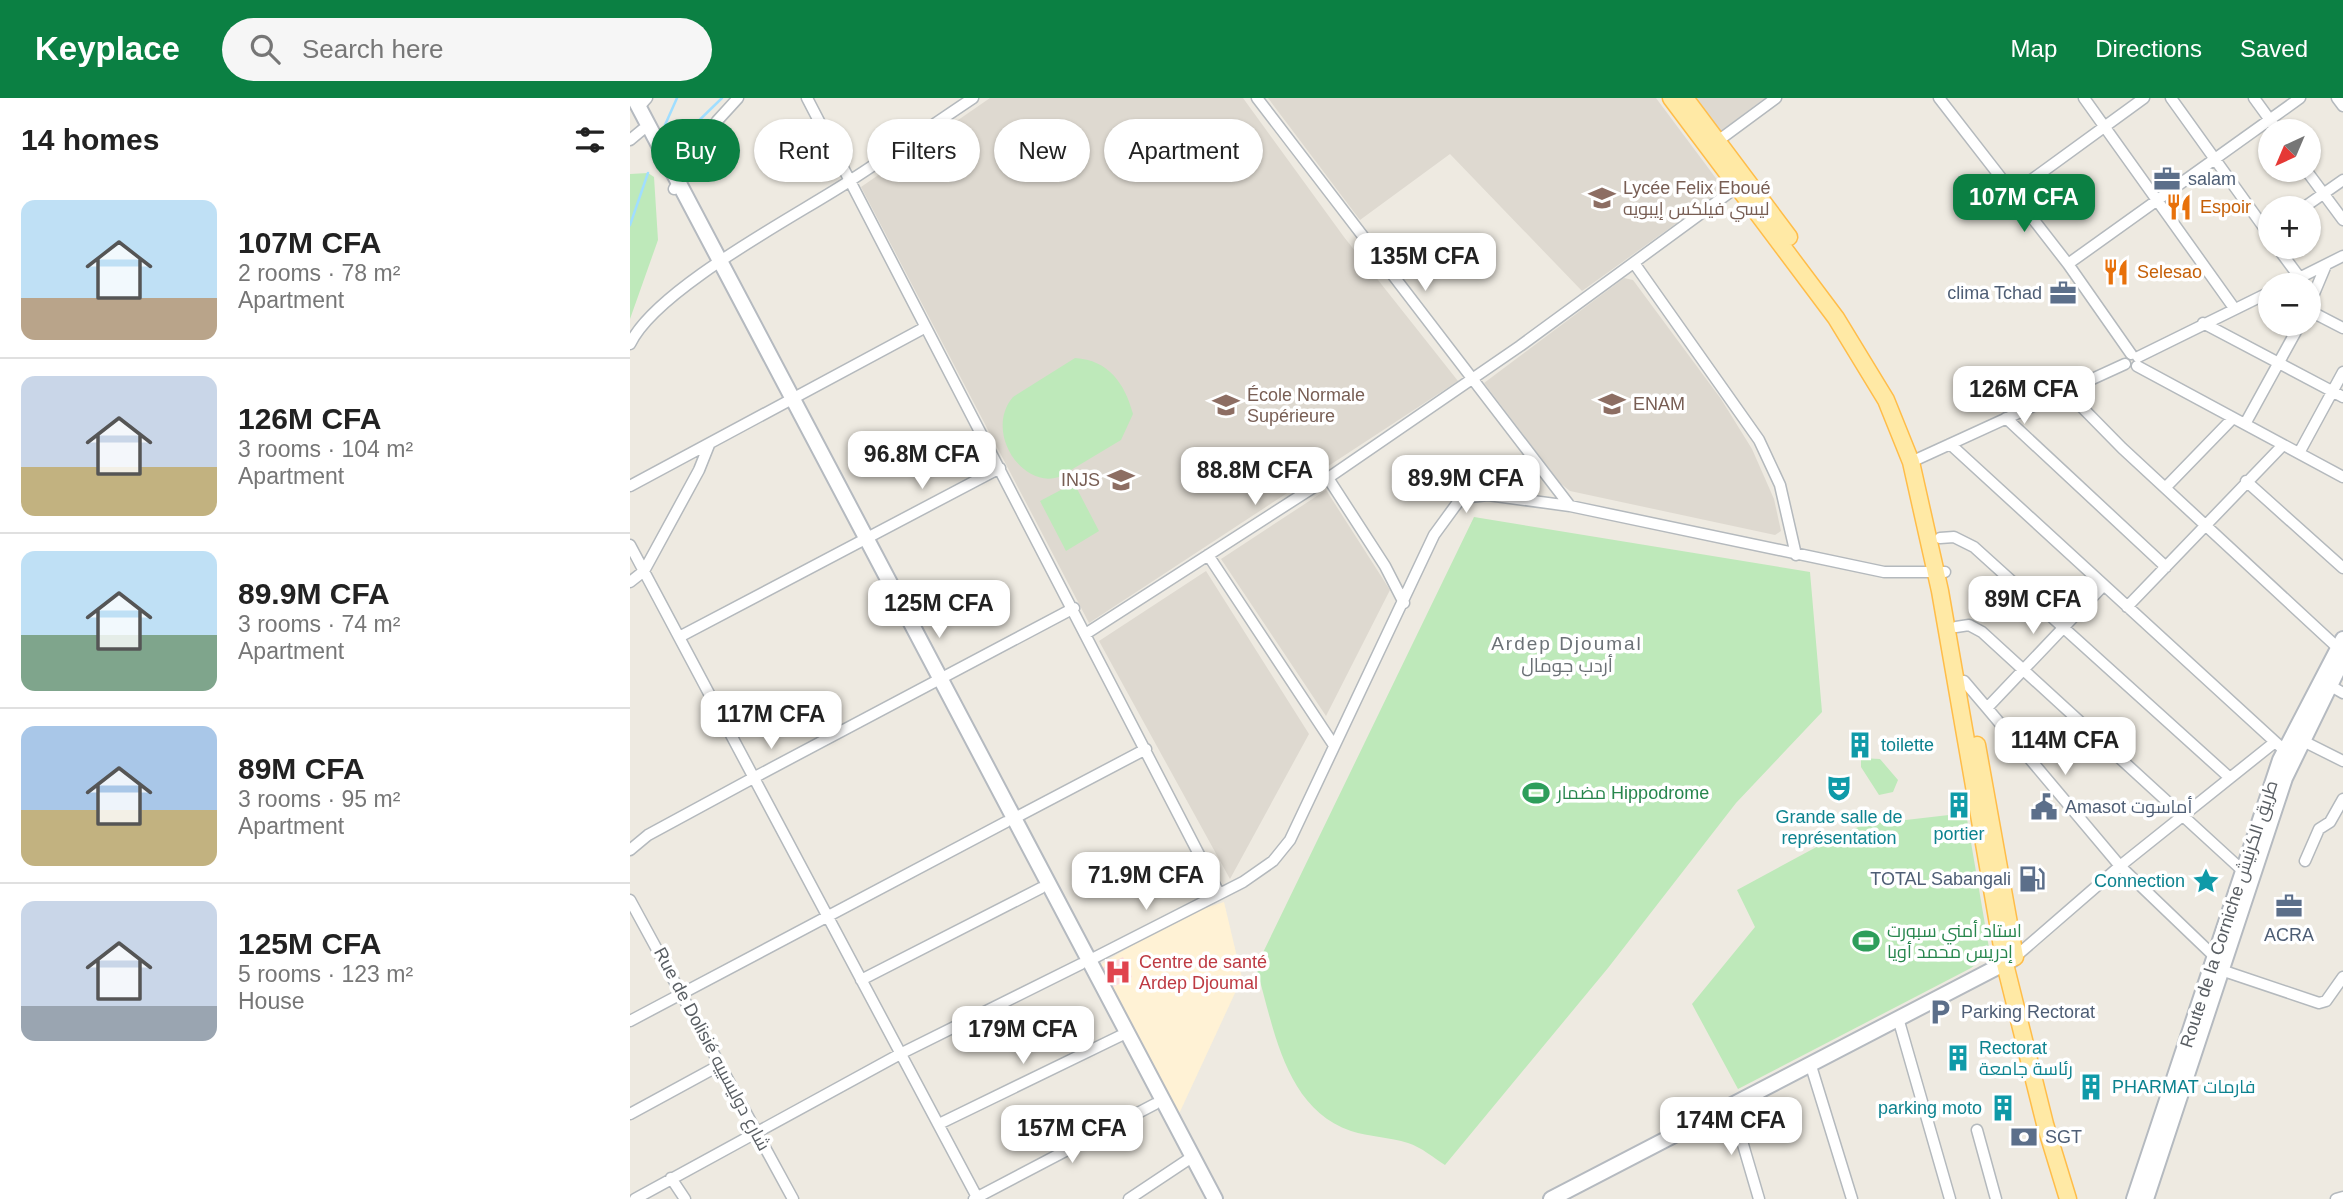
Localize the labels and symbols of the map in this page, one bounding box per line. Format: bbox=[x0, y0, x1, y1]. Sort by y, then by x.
north arrow bbox=[2258, 119, 2320, 182]
office icon: salam bbox=[2152, 164, 2182, 194]
place label: salam bbox=[2188, 169, 2236, 189]
pin: 107M CFA bbox=[1952, 174, 2096, 234]
place label: Lycée Felix Eboué ليسي فيلكس إيبويه bbox=[1623, 178, 1770, 222]
school or university icon: Lycée Felix Eboué ليسي فيلكس إيبويه bbox=[1587, 183, 1617, 213]
restaurant icon: Espoir bbox=[2164, 192, 2194, 222]
place label: Espoir bbox=[2200, 197, 2251, 217]
pin: 135M CFA bbox=[1353, 234, 1497, 293]
restaurant icon: Selesao bbox=[2101, 257, 2131, 287]
place label: Selesao bbox=[2137, 262, 2202, 282]
office icon: clima Tchad bbox=[2048, 278, 2078, 308]
place label: clima Tchad bbox=[1947, 283, 2042, 303]
pin: 126M CFA bbox=[1952, 366, 2096, 426]
place label: École Normale Supérieure bbox=[1247, 385, 1365, 426]
school or university icon: ENAM bbox=[1597, 389, 1627, 419]
school or university icon: École Normale Supérieure bbox=[1211, 390, 1241, 420]
place label: ENAM bbox=[1633, 394, 1685, 414]
pin: 96.8M CFA bbox=[842, 432, 1002, 491]
pin: 88.8M CFA bbox=[1175, 448, 1335, 507]
pin: 89.9M CFA bbox=[1386, 456, 1546, 515]
school or university icon: INJS bbox=[1106, 465, 1136, 495]
place label: INJS bbox=[1061, 470, 1100, 490]
pin: 89M CFA bbox=[1968, 576, 2098, 636]
pin: 125M CFA bbox=[867, 580, 1011, 640]
district label: Ardep Djoumal أردب جومال bbox=[1491, 633, 1643, 677]
pin: 117M CFA bbox=[699, 692, 843, 751]
pin: 114M CFA bbox=[1993, 718, 2137, 777]
building icon: toilette bbox=[1845, 730, 1875, 760]
place label: toilette bbox=[1881, 735, 1934, 755]
theatre icon: Grande salle de représentation bbox=[1824, 773, 1854, 803]
sports icon: مضمار Hippodrome bbox=[1521, 778, 1551, 808]
street label: Route de la Corniche طريق الكرنيش bbox=[2176, 778, 2284, 1051]
place label: مضمار Hippodrome bbox=[1556, 783, 1709, 804]
building icon: portier bbox=[1944, 790, 1974, 820]
public building icon: Amasot أماسوت bbox=[2029, 792, 2059, 822]
place label: Amasot أماسوت bbox=[2065, 796, 2192, 818]
place label: Grande salle de représentation bbox=[1775, 807, 1903, 848]
place label: portier bbox=[1933, 824, 1985, 844]
pin: 71.9M CFA bbox=[1066, 852, 1226, 912]
fuel station icon: TOTAL Sabangali bbox=[2017, 864, 2047, 894]
place icon: Connection bbox=[2191, 866, 2221, 896]
place label: TOTAL Sabangali bbox=[1870, 869, 2011, 889]
place label: Connection bbox=[2094, 871, 2185, 891]
office icon: ACRA bbox=[2274, 891, 2304, 921]
place label: استاد أمني سبورت إدريس محمد أويا bbox=[1887, 920, 2022, 963]
place label: ACRA bbox=[2264, 925, 2314, 945]
sports icon: استاد أمني سبورت إدريس محمد أويا bbox=[1851, 926, 1881, 956]
street label: Rue de Dolisié شارع دوليسييه bbox=[648, 944, 774, 1155]
place label: Centre de santé Ardep Djoumal bbox=[1139, 952, 1267, 993]
hospital icon: Centre de santé Ardep Djoumal bbox=[1103, 957, 1133, 987]
parking icon: Parking Rectorat bbox=[1925, 997, 1955, 1027]
place label: Parking Rectorat bbox=[1961, 1002, 2095, 1022]
pin: 179M CFA bbox=[951, 1006, 1095, 1066]
place label: Rectorat رئاسة جامعة bbox=[1979, 1038, 2073, 1080]
building icon: Rectorat رئاسة جامعة bbox=[1943, 1043, 1973, 1073]
building icon: PHARMAT فارمات bbox=[2076, 1072, 2106, 1102]
place label: PHARMAT فارمات bbox=[2112, 1077, 2255, 1098]
building icon: parking moto bbox=[1988, 1093, 2018, 1123]
pin: 174M CFA bbox=[1659, 1098, 1803, 1157]
place label: parking moto bbox=[1878, 1098, 1982, 1118]
pin: 157M CFA bbox=[1000, 1105, 1144, 1165]
bank icon: SGT bbox=[2009, 1122, 2039, 1152]
place label: SGT bbox=[2045, 1127, 2082, 1147]

